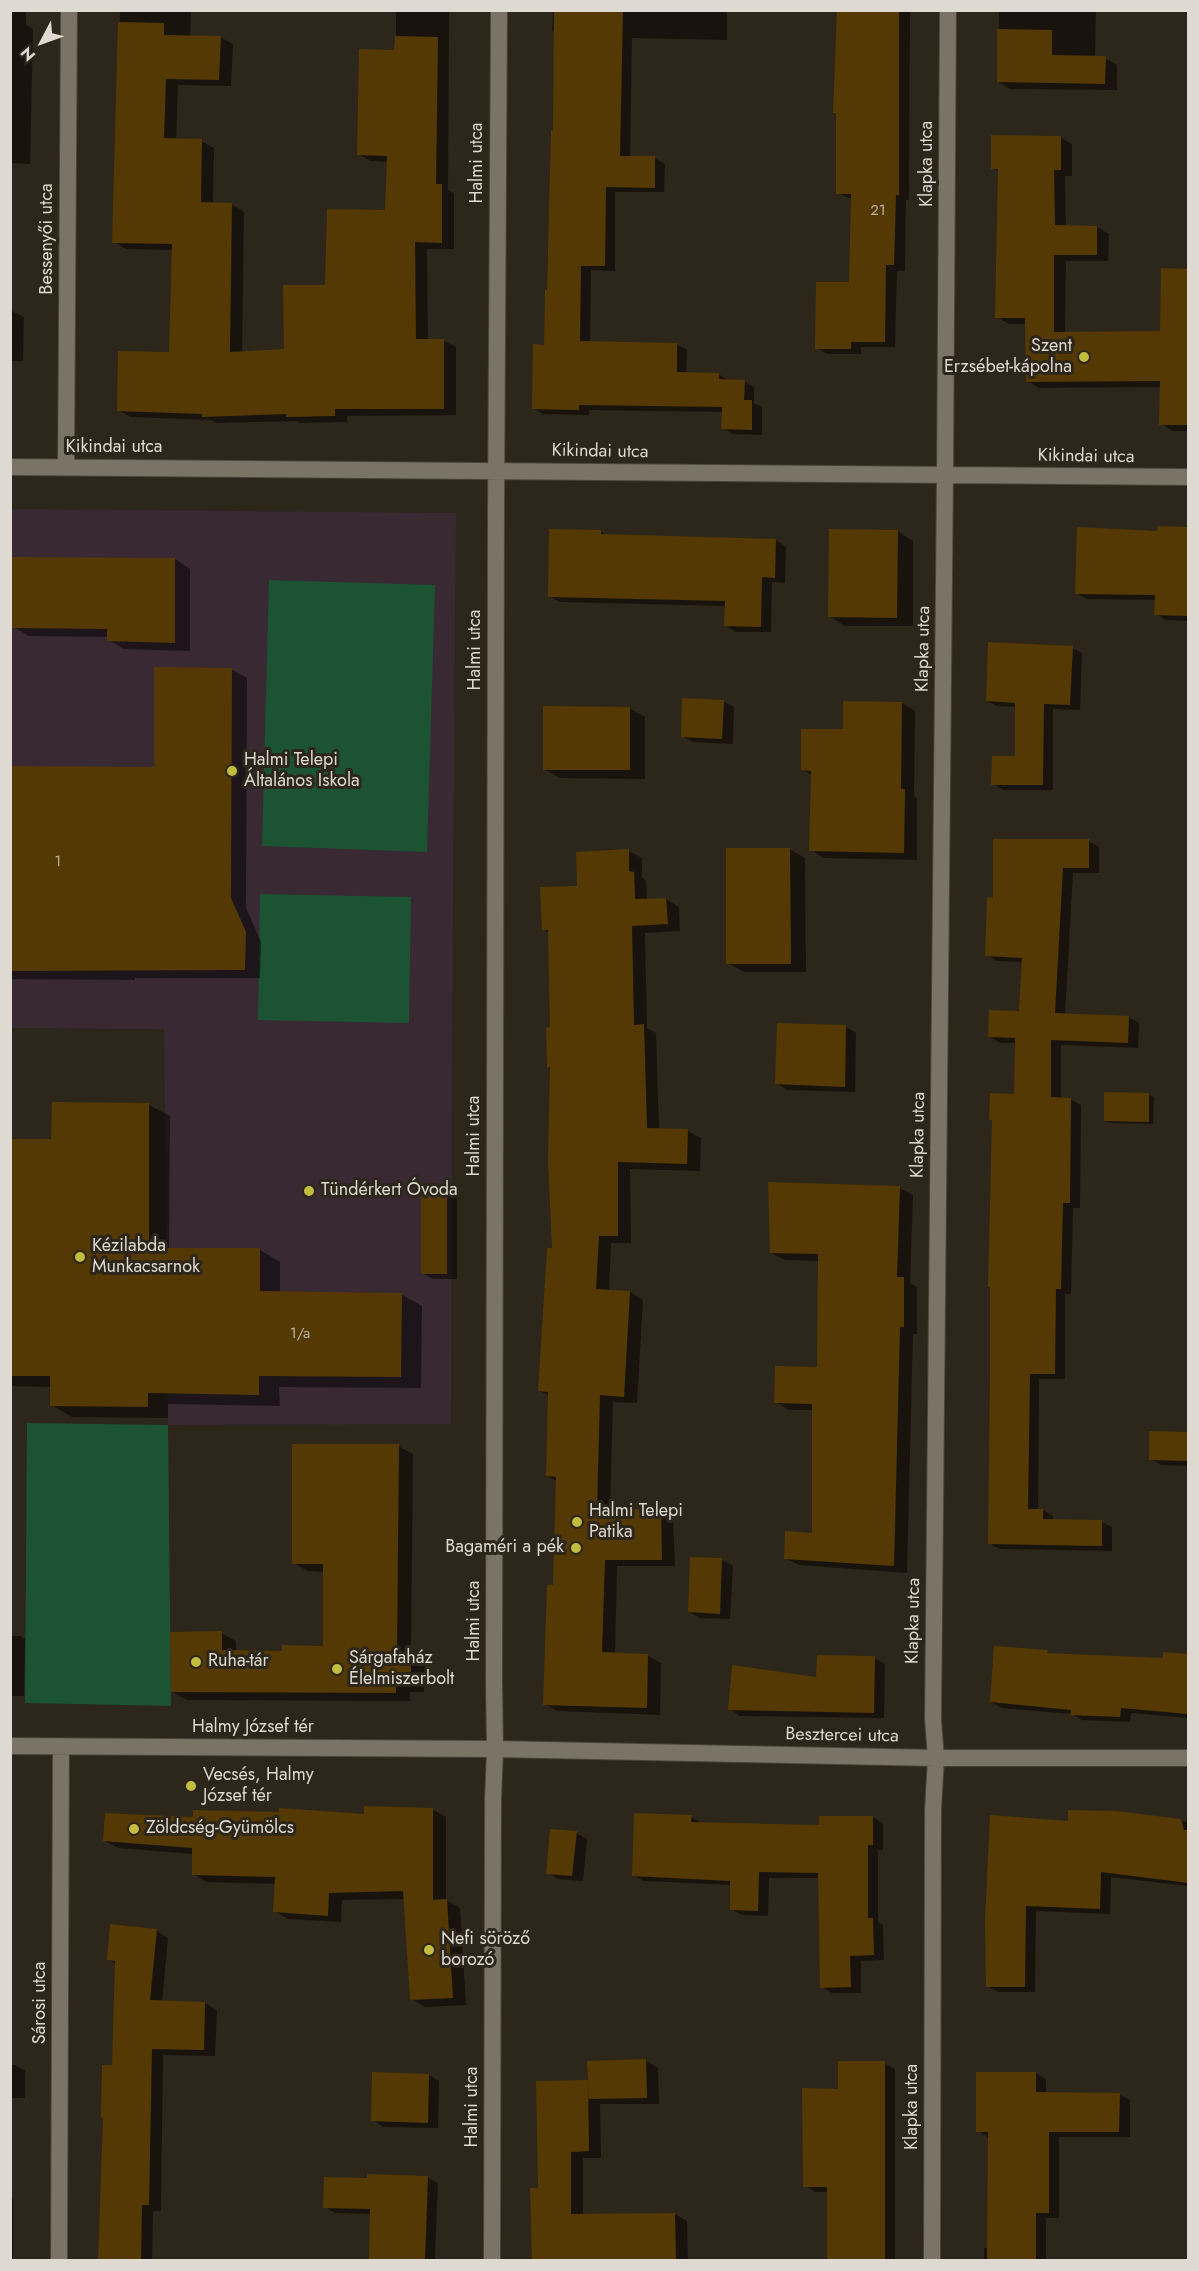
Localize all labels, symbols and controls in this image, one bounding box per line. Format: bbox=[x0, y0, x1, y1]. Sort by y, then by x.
north arrow bbox=[12, 12, 72, 72]
text: N bbox=[15, 42, 41, 66]
street label: Klapka utca bbox=[917, 121, 939, 207]
street label: Halmi utca bbox=[467, 123, 489, 203]
street label: Bessenyői utca bbox=[37, 183, 59, 295]
house number: 21 bbox=[870, 202, 886, 220]
place label: Szent Erzsébet-kápolna bbox=[944, 336, 1072, 378]
marker: Szent Erzsébet-kápolna bbox=[1077, 350, 1091, 364]
street label: Kikindai utca bbox=[66, 437, 162, 459]
street label: Kikindai utca bbox=[551, 440, 649, 464]
street label: Kikindai utca bbox=[1037, 445, 1135, 469]
street label: Klapka utca bbox=[912, 606, 936, 692]
street label: Halmi utca bbox=[465, 610, 487, 690]
place label: Halmi Telepi Általános Iskola bbox=[244, 750, 360, 792]
marker: Halmi Telepi Általános Iskola bbox=[225, 764, 239, 778]
house number: 1 bbox=[55, 853, 61, 871]
street label: Klapka utca bbox=[907, 1092, 931, 1178]
street label: Halmi utca bbox=[464, 1096, 486, 1176]
place label: Tündérkert Óvoda bbox=[321, 1180, 458, 1202]
marker: Tündérkert Óvoda bbox=[302, 1184, 316, 1198]
place label: Kézilabda Munkacsarnok bbox=[92, 1236, 200, 1278]
marker: Kézilabda Munkacsarnok bbox=[73, 1250, 87, 1264]
house number: 1/a bbox=[290, 1325, 310, 1343]
place label: Halmi Telepi Patika bbox=[589, 1501, 683, 1544]
marker: Halmi Telepi Patika bbox=[570, 1515, 584, 1529]
place label: Bagaméri a pék bbox=[445, 1537, 564, 1559]
marker: Bagaméri a pék bbox=[569, 1541, 583, 1555]
street label: Klapka utca bbox=[902, 1578, 926, 1664]
street label: Halmi utca bbox=[464, 1581, 486, 1661]
place label: Sárgafaház Élelmiszerbolt bbox=[349, 1648, 454, 1690]
place label: Ruha-tár bbox=[208, 1651, 269, 1673]
marker: Ruha-tár bbox=[189, 1655, 203, 1669]
marker: Sárgafaház Élelmiszerbolt bbox=[330, 1662, 344, 1676]
street label: Halmy József tér bbox=[192, 1717, 314, 1739]
street label: Besztercei utca bbox=[785, 1724, 899, 1748]
place label: Vecsés, Halmy József tér bbox=[203, 1765, 314, 1808]
marker: Vecsés, Halmy József tér bbox=[184, 1779, 198, 1793]
place label: Zöldcség-Gyümölcs bbox=[146, 1818, 294, 1840]
marker: Zöldcség-Gyümölcs bbox=[127, 1822, 141, 1836]
place label: Nefi söröző borozó bbox=[441, 1929, 530, 1972]
marker: Nefi söröző borozó bbox=[422, 1943, 436, 1957]
street label: Sárosi utca bbox=[30, 1962, 52, 2044]
street label: Klapka utca bbox=[902, 2064, 924, 2150]
street label: Halmi utca bbox=[462, 2067, 484, 2147]

